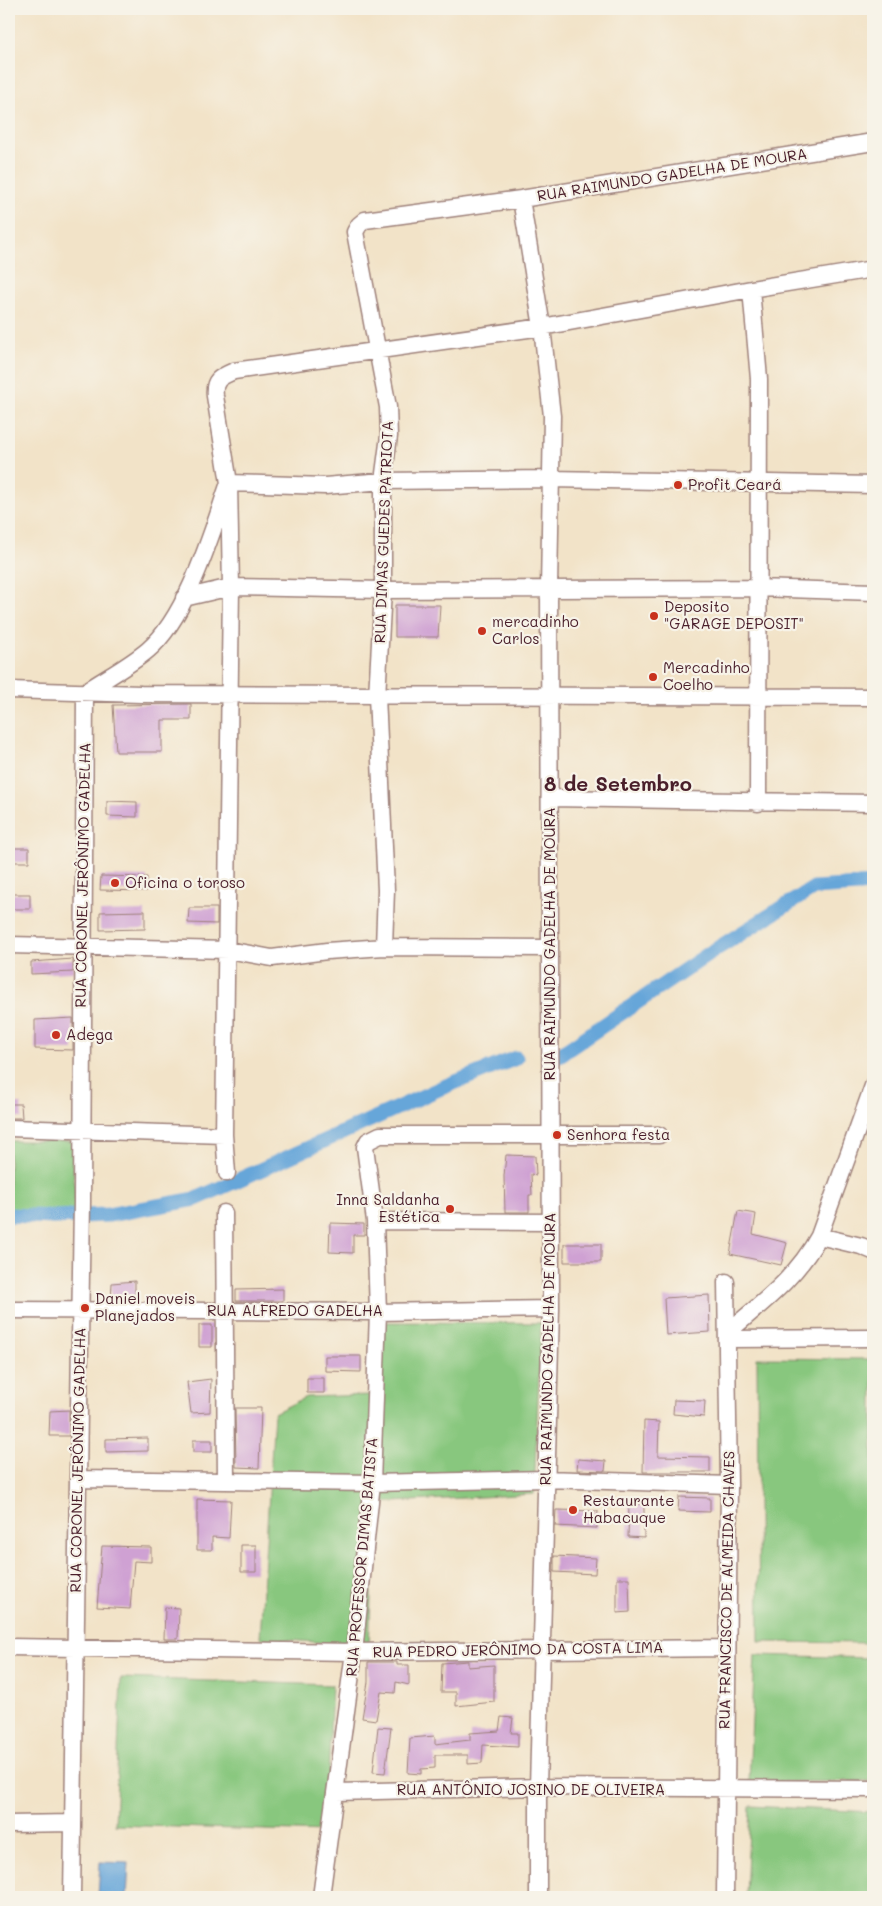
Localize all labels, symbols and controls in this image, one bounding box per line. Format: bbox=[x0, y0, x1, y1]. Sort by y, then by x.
street label: RUA RAIMUNDO GADELHA DE MOURA bbox=[535, 143, 808, 205]
street label: RUA DIMAS GUEDES PATRIOTA bbox=[369, 420, 397, 644]
place label: Profit Ceará bbox=[688, 474, 782, 494]
marker: Profit Ceará bbox=[672, 479, 684, 491]
place label: Deposito "GARAGE DEPOSIT" bbox=[664, 596, 804, 633]
marker: Deposito "GARAGE DEPOSIT" bbox=[648, 610, 660, 622]
place label: mercadinho Carlos bbox=[492, 611, 579, 648]
marker: mercadinho Carlos bbox=[476, 625, 488, 637]
place label: Mercadinho Coelho bbox=[663, 657, 750, 694]
marker: Mercadinho Coelho bbox=[647, 671, 659, 683]
street label: RUA CORONEL JERÔNIMO GADELHA bbox=[70, 742, 94, 1008]
district label: 8 de Setembro bbox=[544, 770, 692, 796]
street label: RUA RAIMUNDO GADELHA DE MOURA bbox=[539, 807, 559, 1081]
place label: Oficina o toroso bbox=[125, 872, 245, 892]
marker: Oficina o toroso bbox=[109, 877, 121, 889]
place label: Adega bbox=[66, 1024, 113, 1044]
marker: Adega bbox=[50, 1029, 62, 1041]
place label: Senhora festa bbox=[567, 1124, 670, 1144]
marker: Senhora festa bbox=[551, 1129, 563, 1141]
place label: Inna Saldanha Estética bbox=[336, 1189, 440, 1226]
marker: Inna Saldanha Estética bbox=[444, 1203, 456, 1215]
street label: RUA RAIMUNDO GADELHA DE MOURA bbox=[535, 1212, 559, 1486]
place label: Daniel moveis Planejados bbox=[95, 1288, 195, 1325]
street label: RUA ALFREDO GADELHA bbox=[207, 1300, 383, 1320]
marker: Daniel moveis Planejados bbox=[79, 1302, 91, 1314]
street label: RUA CORONEL JERÔNIMO GADELHA bbox=[65, 1327, 89, 1593]
street label: RUA PROFESSOR DIMAS BATISTA bbox=[341, 1437, 381, 1677]
street label: RUA FRANCISCO DE ALMEIDA CHAVES bbox=[714, 1451, 738, 1729]
place label: Restaurante Habacuque bbox=[583, 1490, 674, 1527]
marker: Restaurante Habacuque bbox=[567, 1504, 579, 1516]
street label: RUA PEDRO JERÔNIMO DA COSTA LIMA bbox=[373, 1636, 663, 1662]
street label: RUA ANTÔNIO JOSINO DE OLIVEIRA bbox=[397, 1779, 665, 1799]

